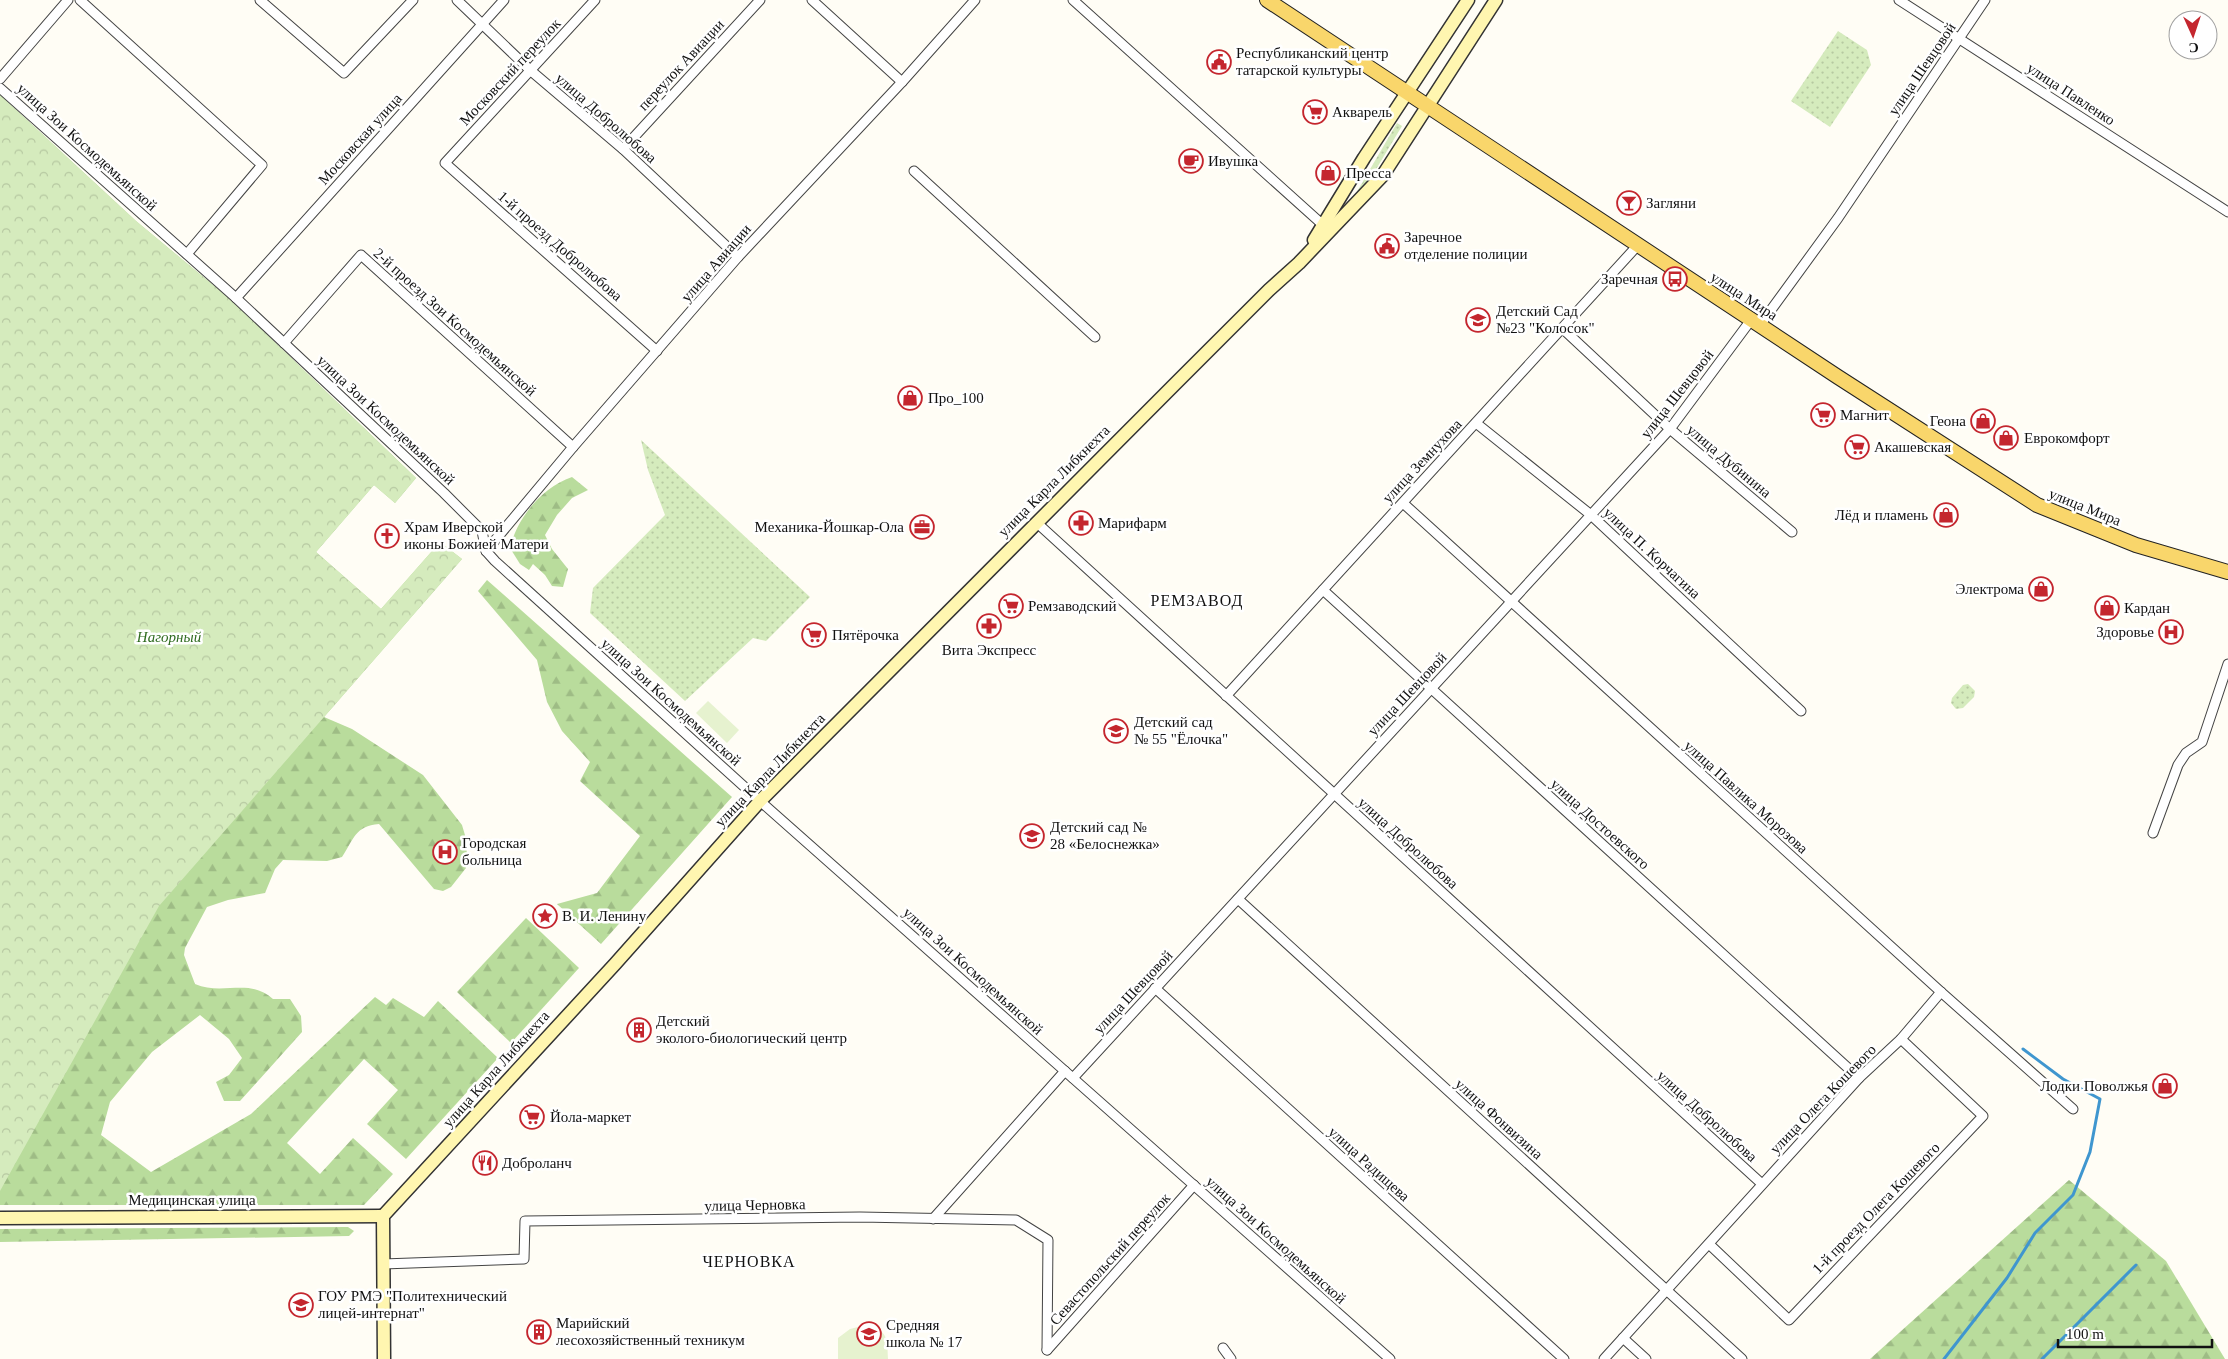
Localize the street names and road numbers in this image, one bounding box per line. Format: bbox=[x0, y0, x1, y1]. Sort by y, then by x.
street label: Московский переулок bbox=[456, 15, 564, 129]
street label: переулок Авиации bbox=[635, 16, 727, 114]
street label: улица Шевцовой bbox=[1885, 20, 1959, 118]
street label: улица Павленко bbox=[2024, 60, 2118, 128]
street label: улица Добролюбова bbox=[552, 70, 660, 166]
street label: улица Зои Космодемьянской bbox=[14, 80, 160, 214]
street label: Московская улица bbox=[315, 90, 405, 188]
street label: 1-й проезд Добролюбова bbox=[495, 188, 625, 304]
street label: улица Авиации bbox=[678, 221, 754, 305]
street label: 2-й проезд Зои Космодемьянской bbox=[371, 245, 539, 399]
street label: улица Мира bbox=[1708, 269, 1781, 324]
street label: улица Шевцовой bbox=[1638, 347, 1716, 441]
street label: улица Зои Космодемьянской bbox=[314, 352, 458, 488]
street label: улица Земнухова bbox=[1379, 416, 1465, 506]
street label: улица Дубинина bbox=[1684, 421, 1775, 501]
street label: улица Карла Либкнехта bbox=[995, 422, 1113, 540]
street label: улица Мира bbox=[2047, 485, 2124, 529]
street label: улица П. Корчагина bbox=[1600, 504, 1704, 602]
street label: улица Зои Космодемьянской bbox=[598, 635, 744, 769]
street label: улица Шевцовой bbox=[1364, 649, 1450, 739]
street label: улица Карла Либкнехта bbox=[712, 710, 828, 830]
street label: улица Павлика Морозова bbox=[1681, 737, 1811, 857]
street label: улица Достоевского bbox=[1547, 775, 1653, 873]
street label: улица Добролюбова bbox=[1355, 794, 1461, 892]
street label: улица Зои Космодемьянской bbox=[900, 904, 1046, 1038]
street label: улица Шевцовой bbox=[1090, 947, 1176, 1037]
street label: улица Карла Либкнехта bbox=[440, 1007, 553, 1130]
street label: улица Олега Кошевого bbox=[1767, 1041, 1879, 1157]
street label: улица Добролюбова bbox=[1654, 1067, 1760, 1165]
street label: улица Фонвизина bbox=[1452, 1076, 1546, 1163]
street label: улица Радищева bbox=[1325, 1124, 1413, 1205]
street label: 1-й проезд Олега Кошевого bbox=[1809, 1139, 1943, 1277]
street label: улица Зои Космодемьянской bbox=[1203, 1173, 1349, 1307]
street label: Севастопольский переулок bbox=[1047, 1189, 1174, 1328]
street label: Медицинская улица bbox=[128, 1192, 256, 1208]
street label: улица Черновка bbox=[704, 1196, 806, 1214]

